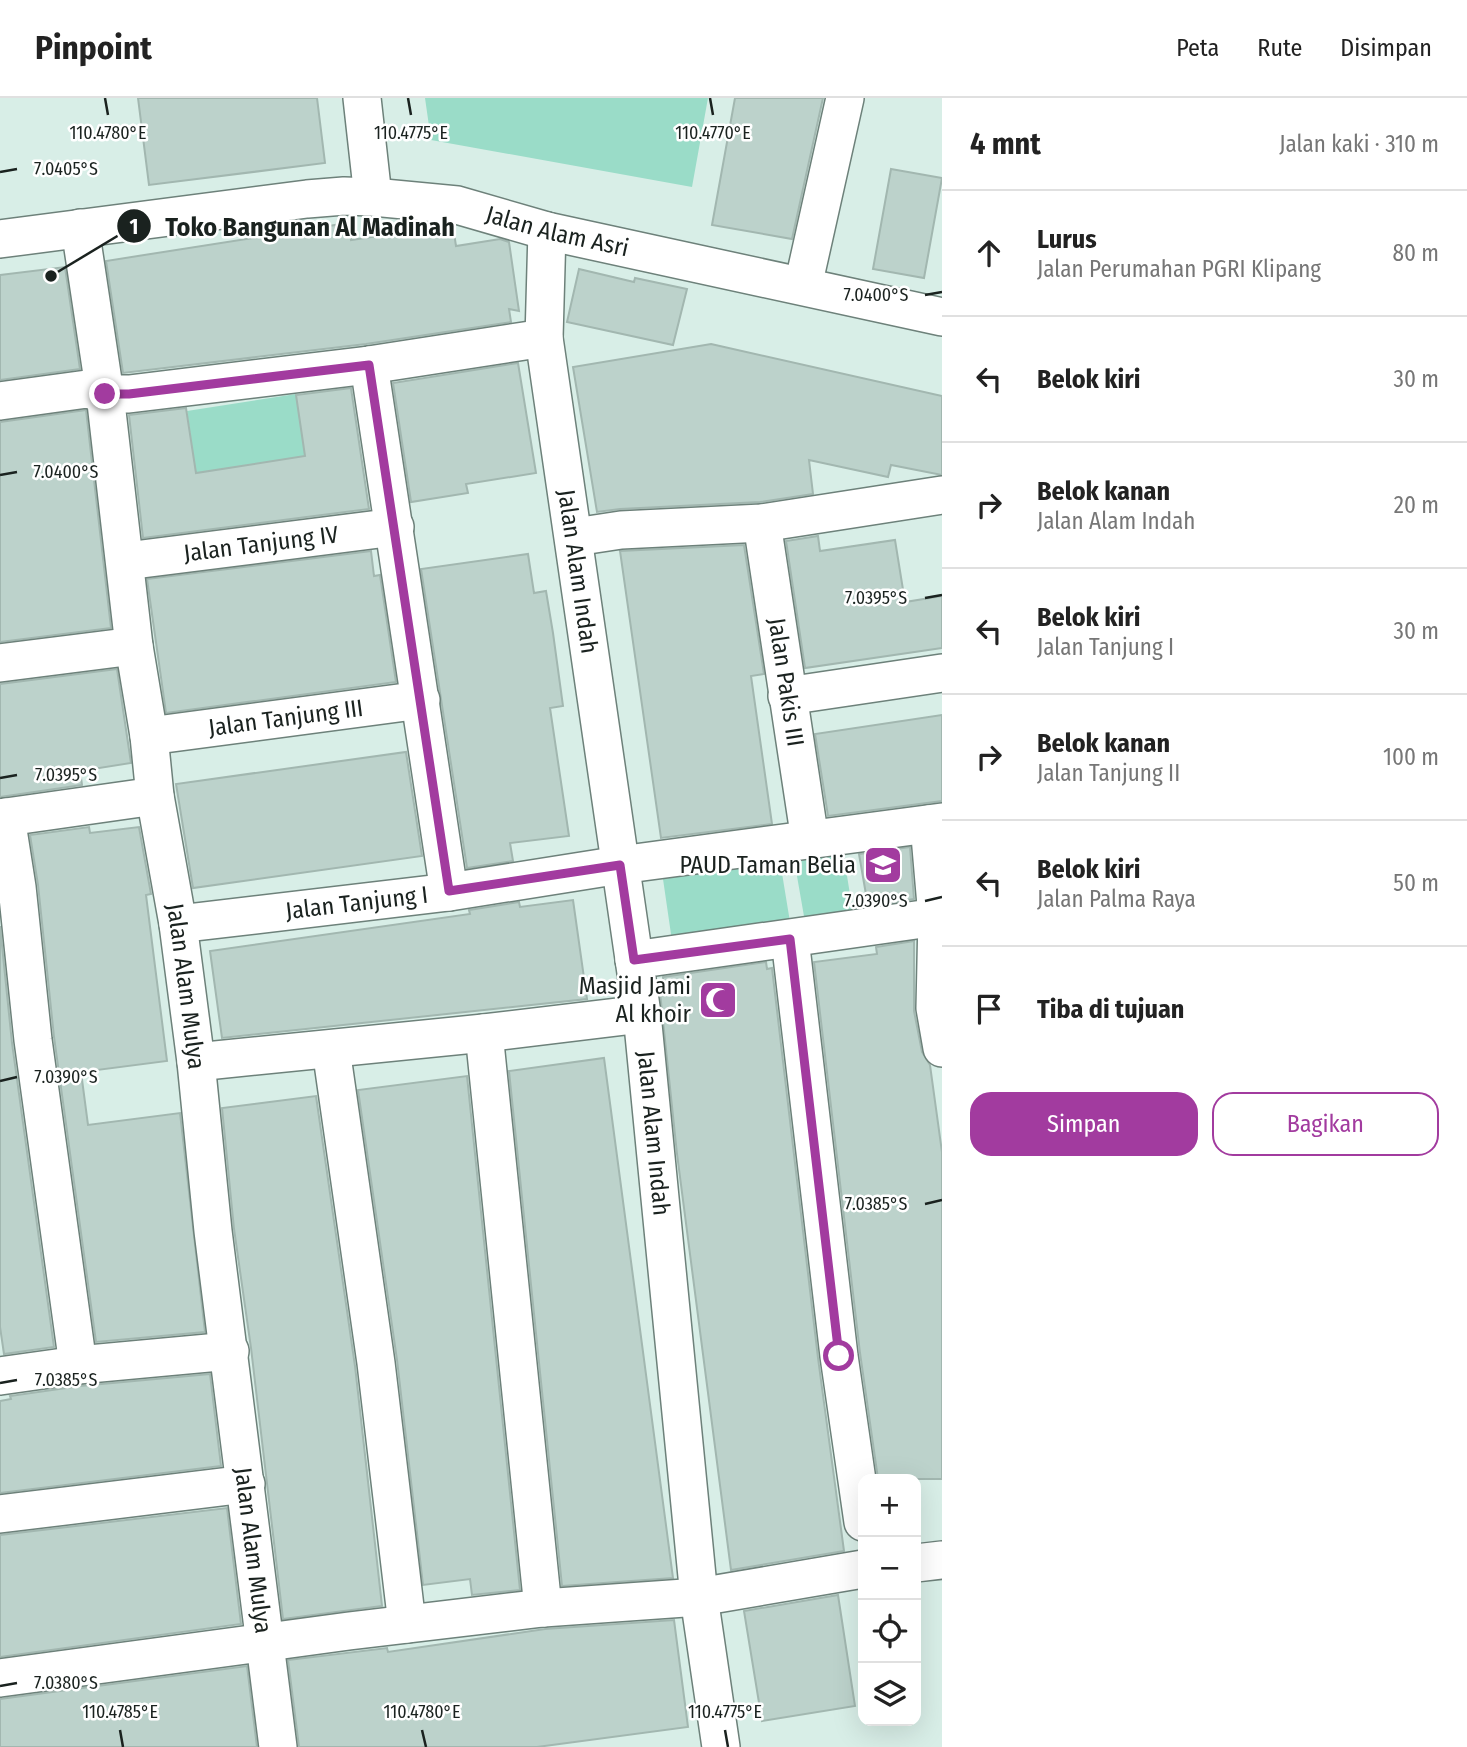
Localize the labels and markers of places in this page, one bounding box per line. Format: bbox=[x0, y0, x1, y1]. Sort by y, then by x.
callout: Toko Bangunan Al Madinah bbox=[117, 203, 469, 250]
school or university icon: PAUD Taman Belia bbox=[862, 844, 904, 886]
place label: PAUD Taman Belia bbox=[680, 851, 856, 879]
place label: Masjid Jami Al khoir bbox=[579, 972, 692, 1028]
mosque icon: Masjid Jami Al khoir bbox=[697, 979, 739, 1021]

